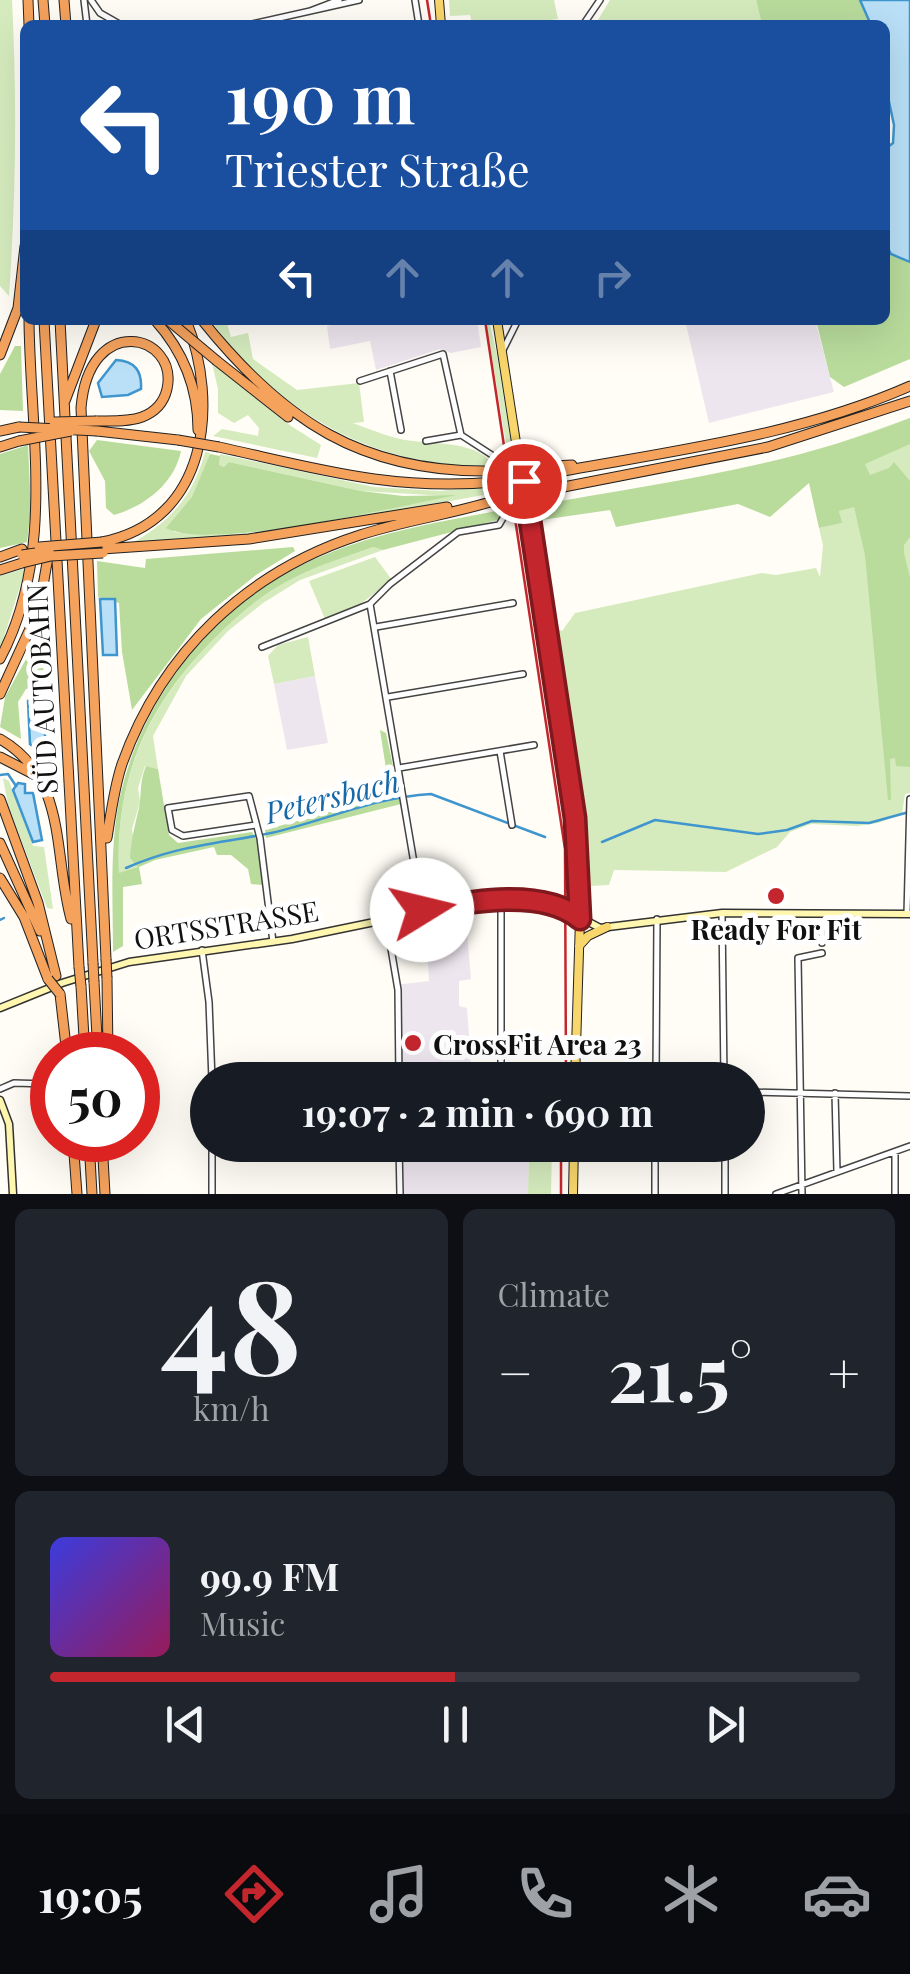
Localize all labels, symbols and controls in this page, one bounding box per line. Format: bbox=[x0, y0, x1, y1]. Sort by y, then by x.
text: 190 m bbox=[225, 48, 415, 142]
icon: left bbox=[60, 60, 190, 190]
text: Triester Straße bbox=[225, 138, 530, 198]
icon: left bbox=[270, 250, 325, 305]
icon: ahead bbox=[375, 250, 430, 305]
icon: ahead bbox=[480, 250, 535, 305]
icon: right bbox=[585, 250, 640, 305]
pin bbox=[482, 439, 567, 524]
icon: arrive bbox=[497, 454, 552, 509]
street label: SÜD AUTOBAHN bbox=[17, 583, 65, 795]
water label: Petersbach bbox=[260, 760, 403, 832]
position arrow bbox=[370, 858, 474, 962]
marker: Ready For Fit bbox=[765, 885, 787, 907]
street label: ORTSSTRASSE bbox=[131, 891, 321, 957]
place label: Ready For Fit bbox=[691, 910, 862, 947]
place label: CrossFit Area 23 bbox=[433, 1025, 642, 1062]
speed limit sign: 50 bbox=[30, 1032, 160, 1162]
marker: CrossFit Area 23 bbox=[402, 1032, 424, 1054]
text: 19:07 · 2 min · 690 m bbox=[302, 1086, 653, 1137]
text: 48 bbox=[160, 1234, 302, 1408]
text: Climate bbox=[498, 1272, 610, 1315]
text: 21.5° bbox=[608, 1321, 753, 1421]
text: − bbox=[498, 1334, 533, 1408]
text: + bbox=[828, 1334, 860, 1408]
text: km/h bbox=[193, 1386, 270, 1429]
text: 99.9 FM bbox=[200, 1550, 340, 1601]
text: Music bbox=[200, 1601, 285, 1644]
icon: previous bbox=[158, 1697, 213, 1752]
icon: pause bbox=[428, 1697, 483, 1752]
icon: next bbox=[698, 1697, 753, 1752]
icon: directions bbox=[219, 1859, 289, 1929]
icon: music bbox=[364, 1859, 434, 1929]
icon: phone bbox=[510, 1859, 580, 1929]
icon: climate bbox=[656, 1859, 726, 1929]
icon: car bbox=[802, 1859, 872, 1929]
text: 19:05 bbox=[38, 1864, 143, 1924]

